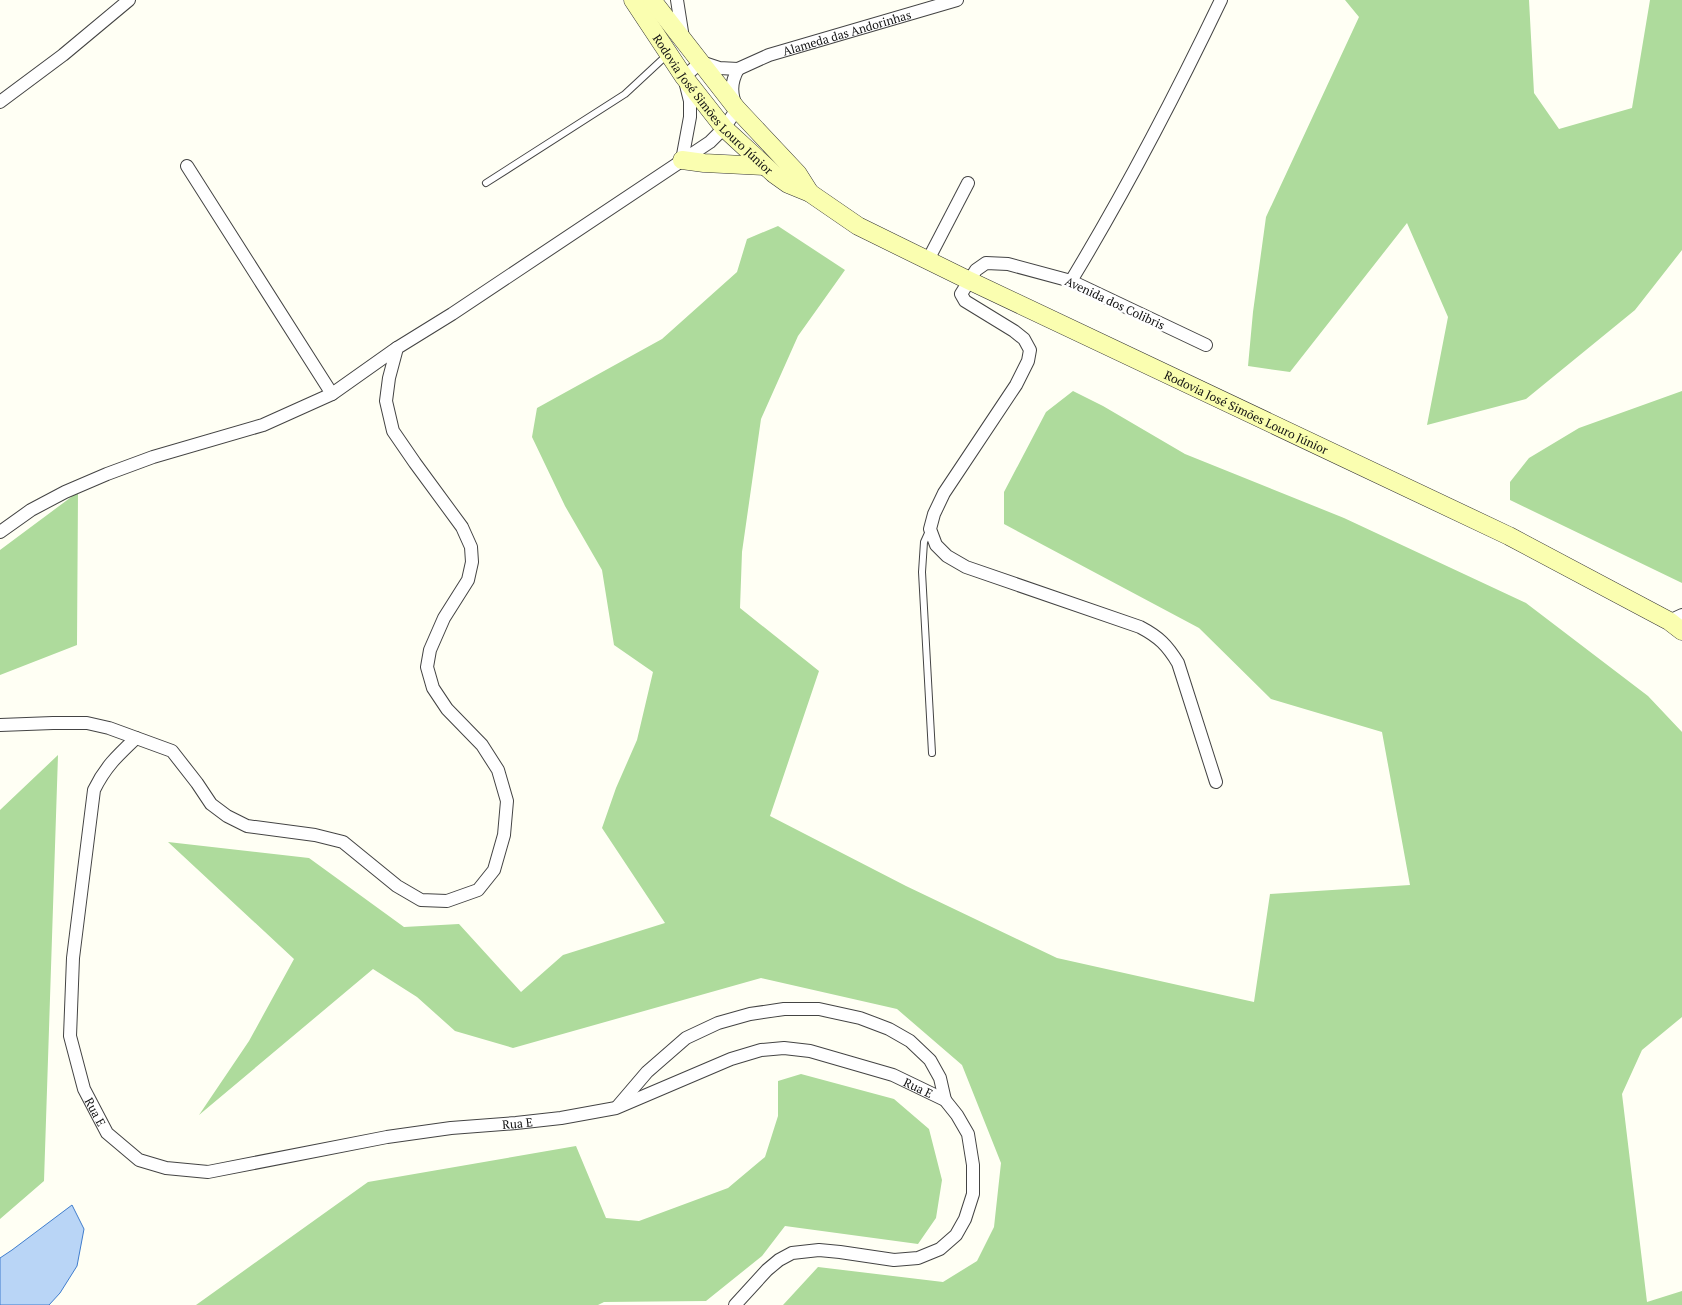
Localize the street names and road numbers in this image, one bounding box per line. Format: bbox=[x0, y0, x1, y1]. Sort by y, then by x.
street label: Alameda das Andorinhas bbox=[781, 6, 913, 58]
street label: Rodovia José Simões Louro Júnior bbox=[650, 31, 777, 177]
street label: Avenida dos Colibris bbox=[1063, 273, 1167, 333]
street label: Rodovia José Simões Louro Júnior bbox=[1162, 367, 1331, 457]
street label: Rua E bbox=[901, 1074, 935, 1101]
street label: Rua E bbox=[82, 1095, 110, 1129]
street label: Rua E bbox=[502, 1114, 533, 1132]

